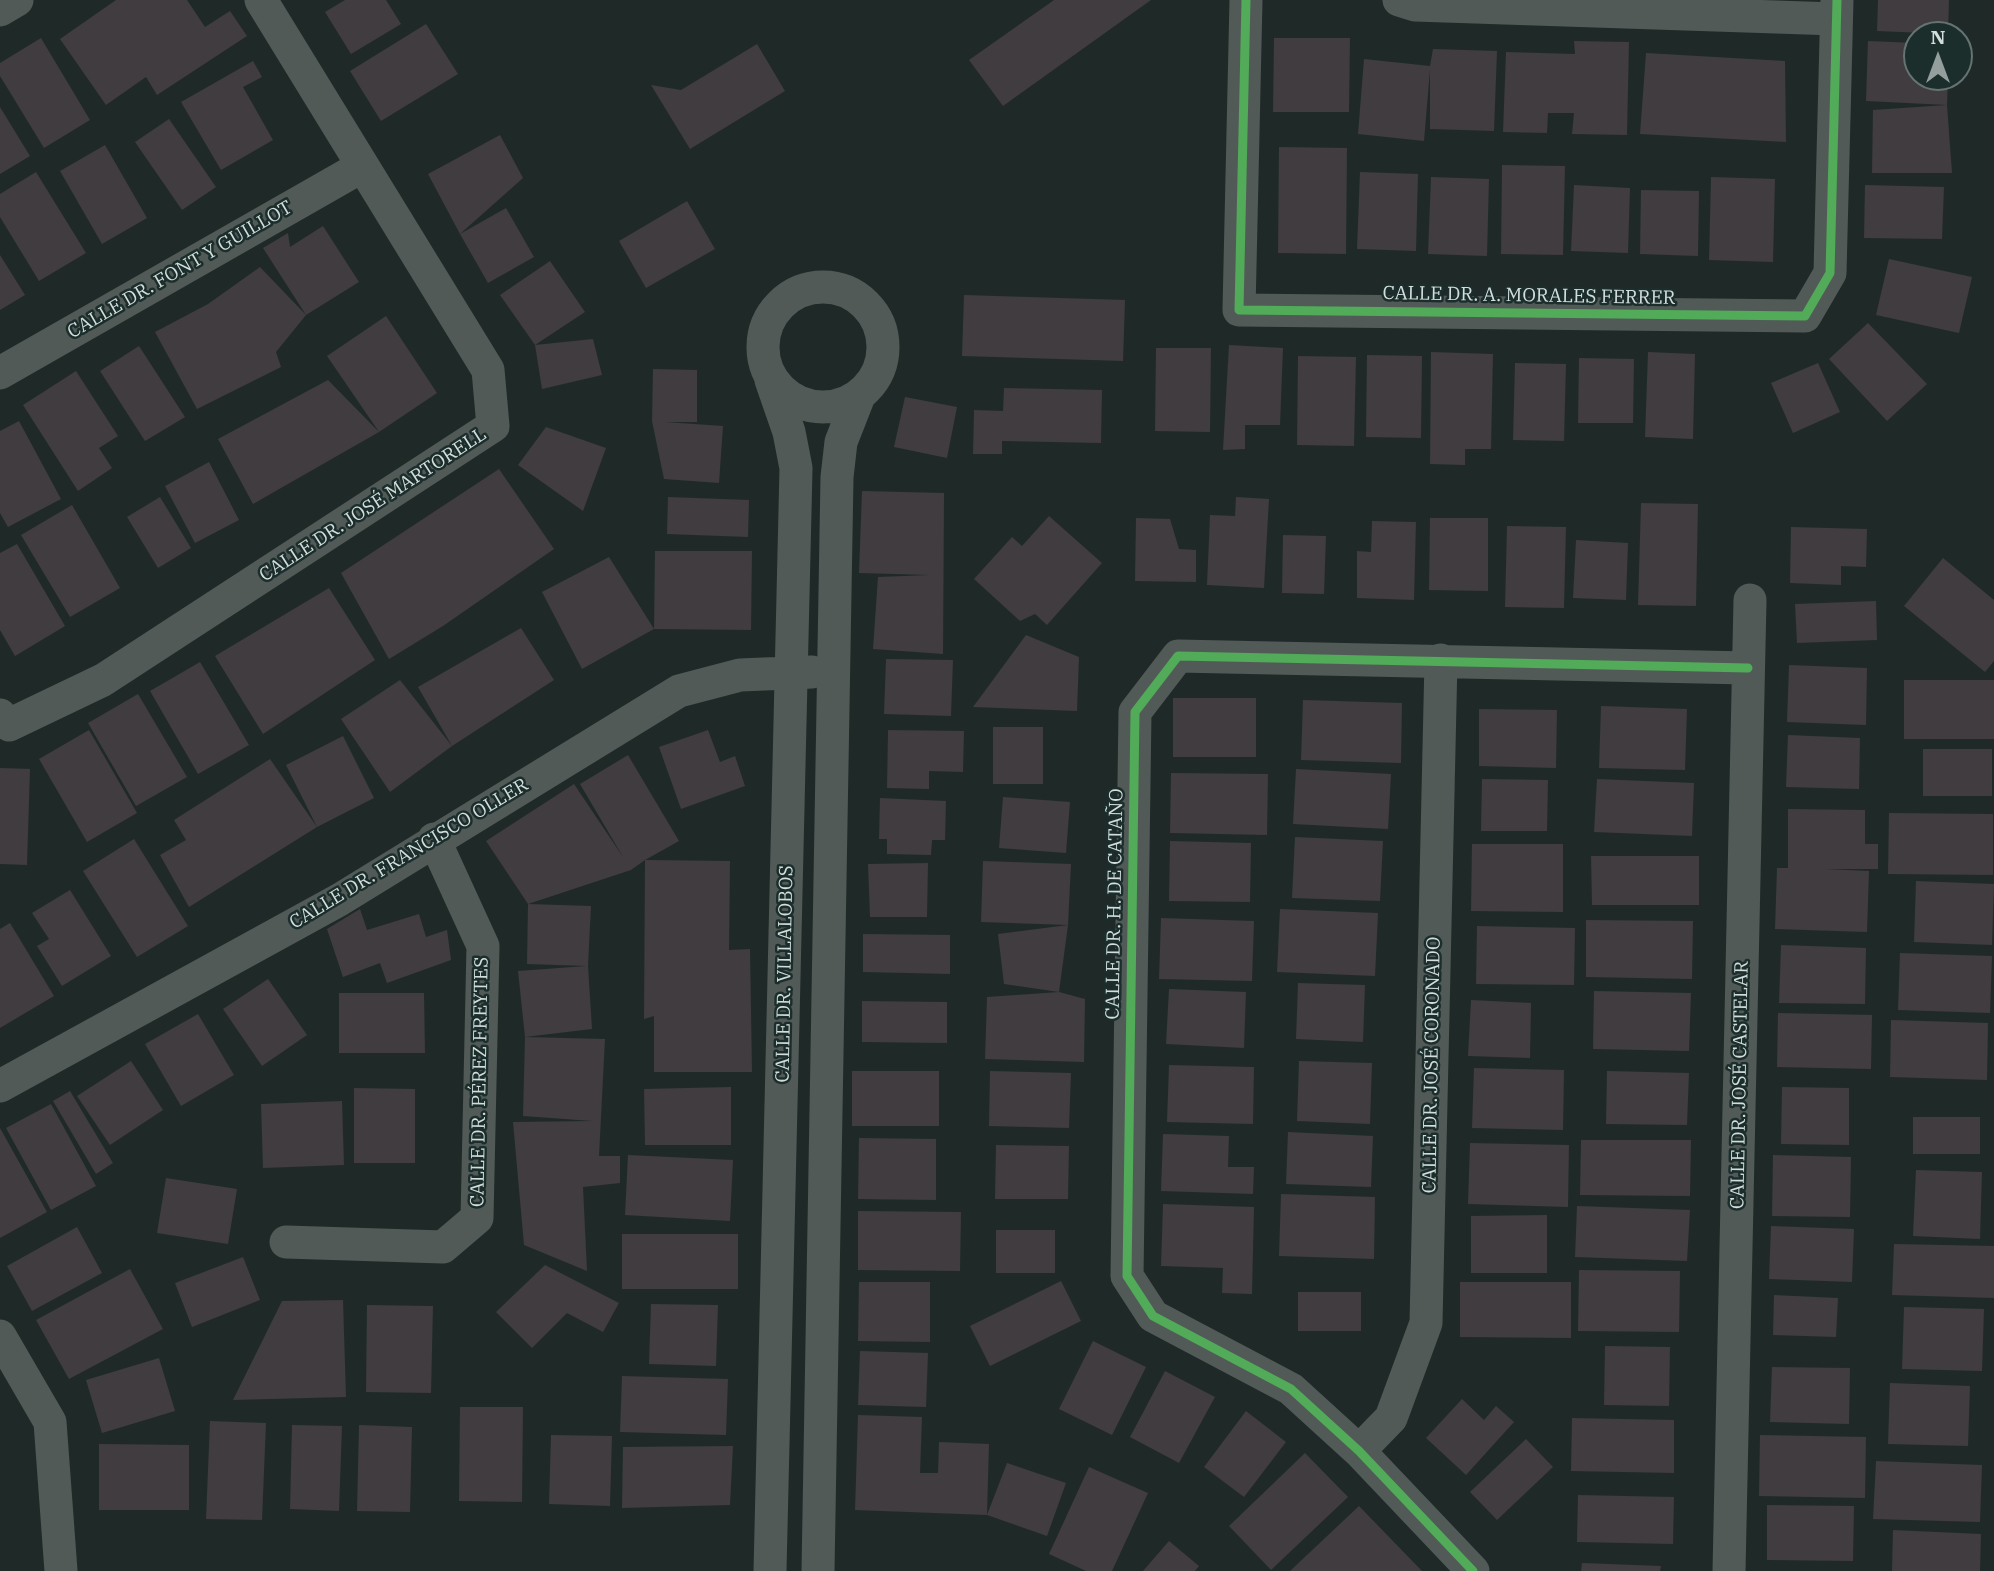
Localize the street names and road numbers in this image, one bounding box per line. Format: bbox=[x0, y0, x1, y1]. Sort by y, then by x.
street label: CALLE DR. FONT Y GUILLOT bbox=[64, 196, 296, 344]
street label: CALLE DR. A. MORALES FERRER bbox=[1382, 282, 1676, 310]
street label: CALLE DR. JOSÉ MARTORELL bbox=[255, 423, 491, 587]
street label: CALLE DR. FRANCISCO OLLER bbox=[286, 774, 532, 934]
street label: CALLE DR. H. DE CATAÑO bbox=[1102, 788, 1128, 1020]
street label: CALLE DR. VILLALOBOS bbox=[772, 865, 798, 1083]
street label: CALLE DR. JOSÉ CORONADO bbox=[1418, 936, 1446, 1194]
street label: CALLE DR. PÉREZ FREYTES bbox=[466, 957, 494, 1207]
street label: CALLE DR. JOSÉ CASTELAR bbox=[1726, 961, 1754, 1209]

